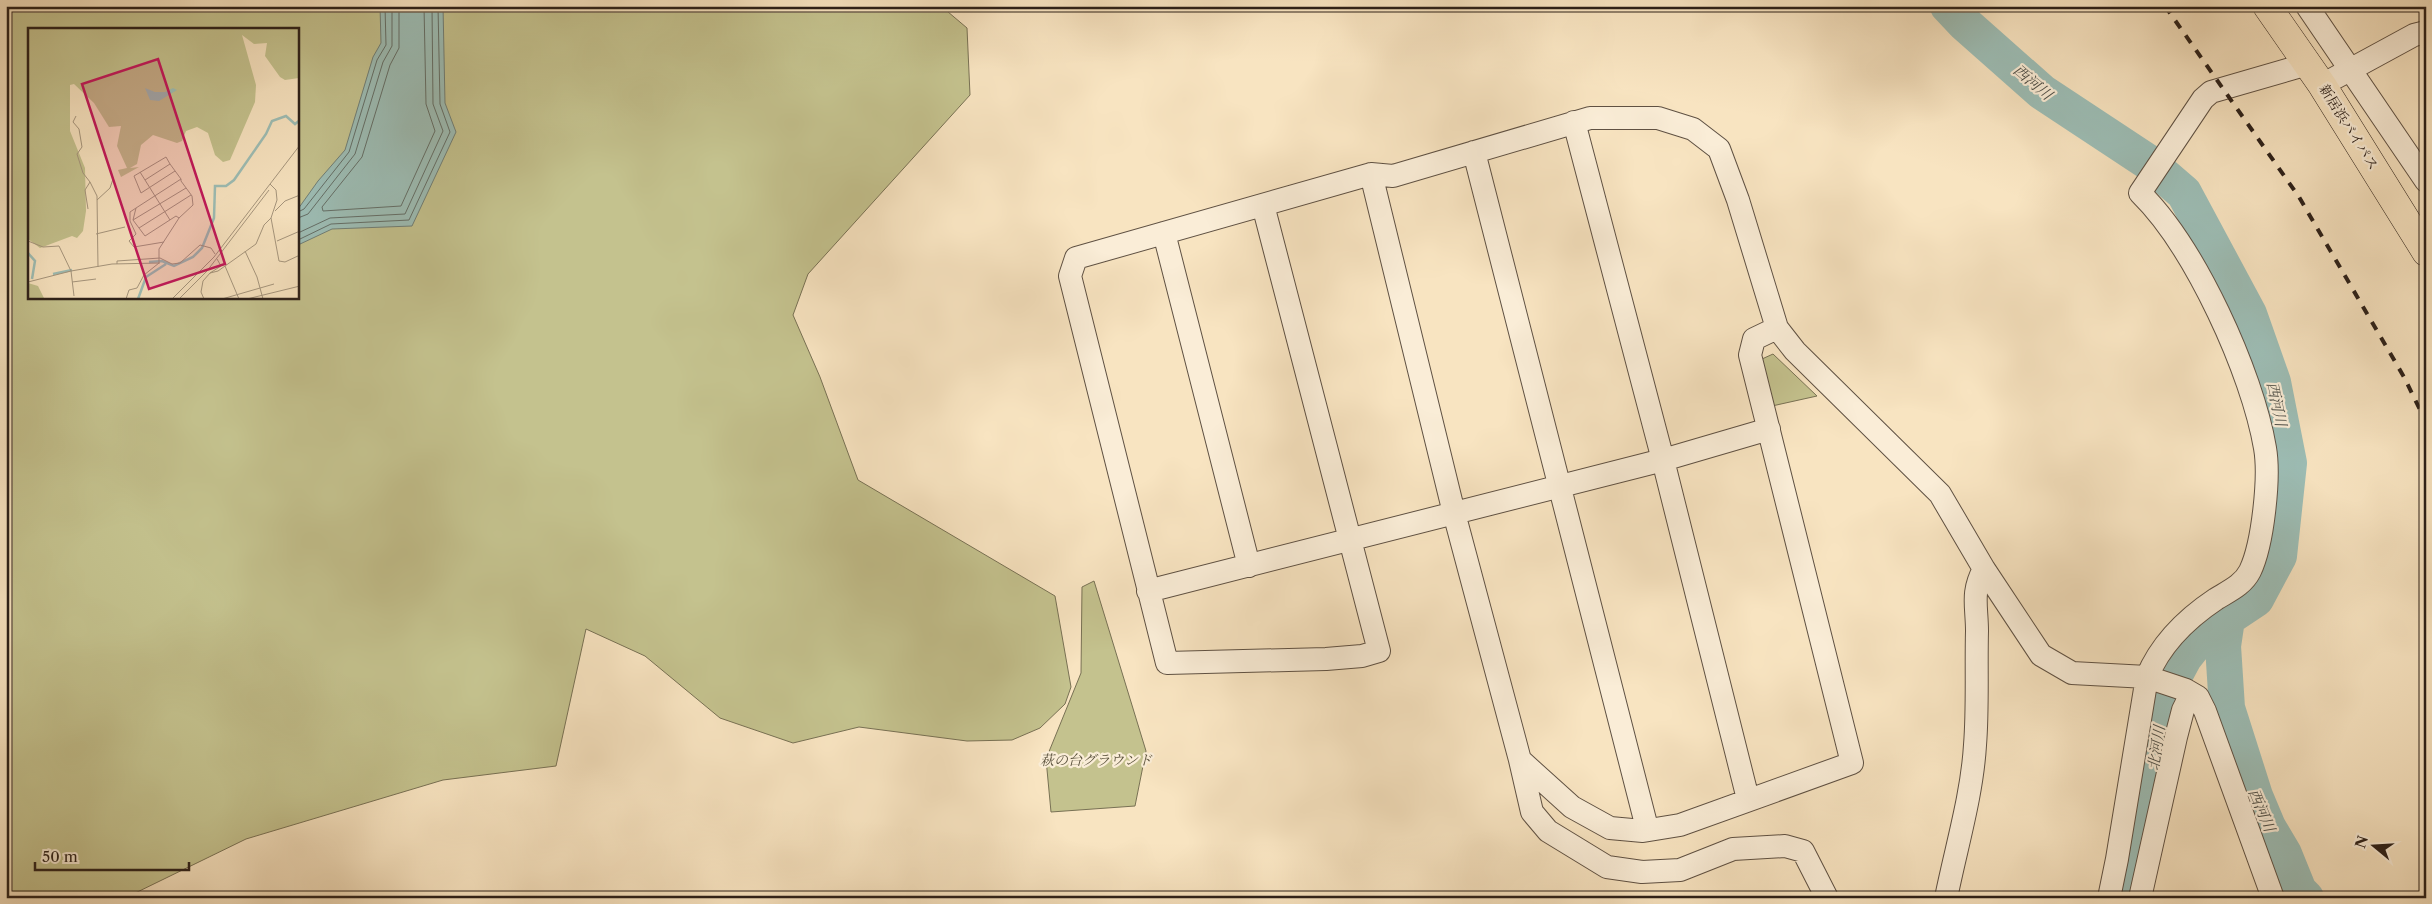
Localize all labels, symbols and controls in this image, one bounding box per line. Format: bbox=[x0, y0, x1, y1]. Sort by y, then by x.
inset map bbox=[28, 28, 299, 299]
water label: 西河川 bbox=[2010, 60, 2058, 105]
street label: 新居浜バイパス bbox=[2315, 81, 2383, 173]
water label: 西河川 bbox=[2263, 380, 2291, 430]
water label: 北河川 bbox=[2143, 722, 2169, 772]
park label: 萩の台グラウンド bbox=[1040, 751, 1153, 769]
water label: 西河川 bbox=[2244, 786, 2280, 836]
north arrow bbox=[2350, 822, 2400, 872]
text: N bbox=[2351, 833, 2372, 851]
scale bar bbox=[35, 839, 189, 871]
text: 50 m bbox=[42, 847, 78, 866]

